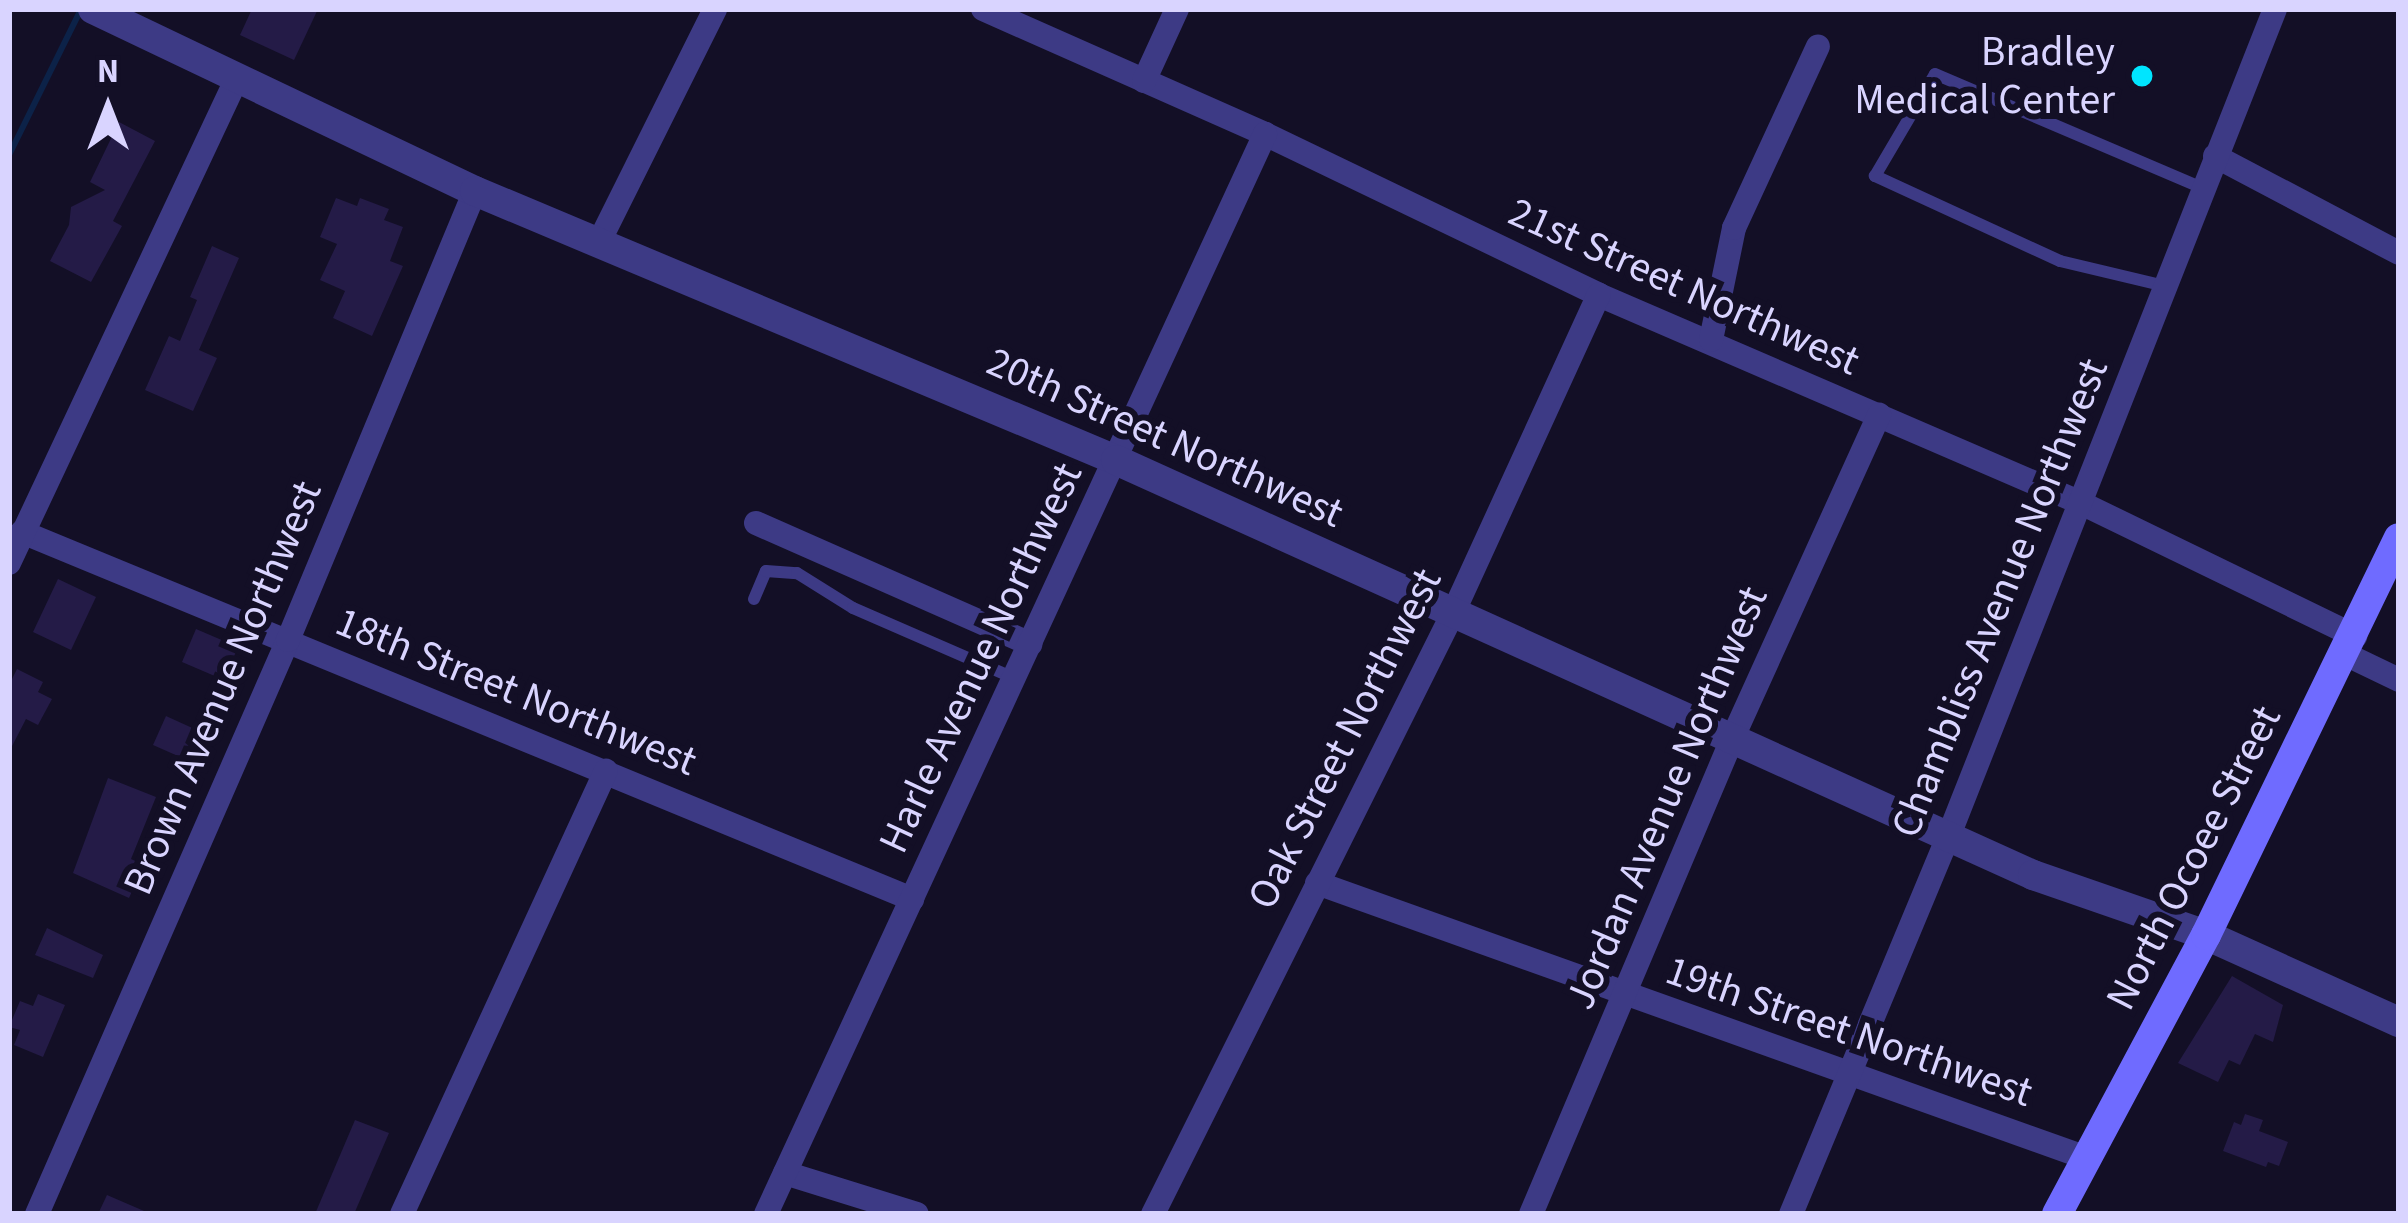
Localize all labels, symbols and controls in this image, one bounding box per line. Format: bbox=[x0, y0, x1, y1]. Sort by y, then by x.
place label: Bradley Medical Center bbox=[1854, 27, 2115, 125]
north arrow bbox=[48, 48, 168, 168]
text: N bbox=[97, 48, 119, 95]
marker: Bradley Medical Center bbox=[2126, 60, 2158, 92]
street label: 21st Street Northwest bbox=[1501, 187, 1867, 387]
street label: 20th Street Northwest bbox=[979, 337, 1351, 539]
street label: Chambliss Avenue Northwest bbox=[1881, 351, 2119, 845]
street label: Harle Avenue Northwest bbox=[869, 455, 1093, 861]
street label: Brown Avenue Northwest bbox=[113, 474, 333, 902]
street label: Oak Street Northwest bbox=[1237, 560, 1453, 918]
street label: Jordan Avenue Northwest bbox=[1555, 579, 1779, 1017]
street label: 18th Street Northwest bbox=[328, 597, 704, 787]
street label: North Ocoee Street bbox=[2096, 698, 2292, 1018]
street label: 19th Street Northwest bbox=[1659, 946, 2039, 1118]

